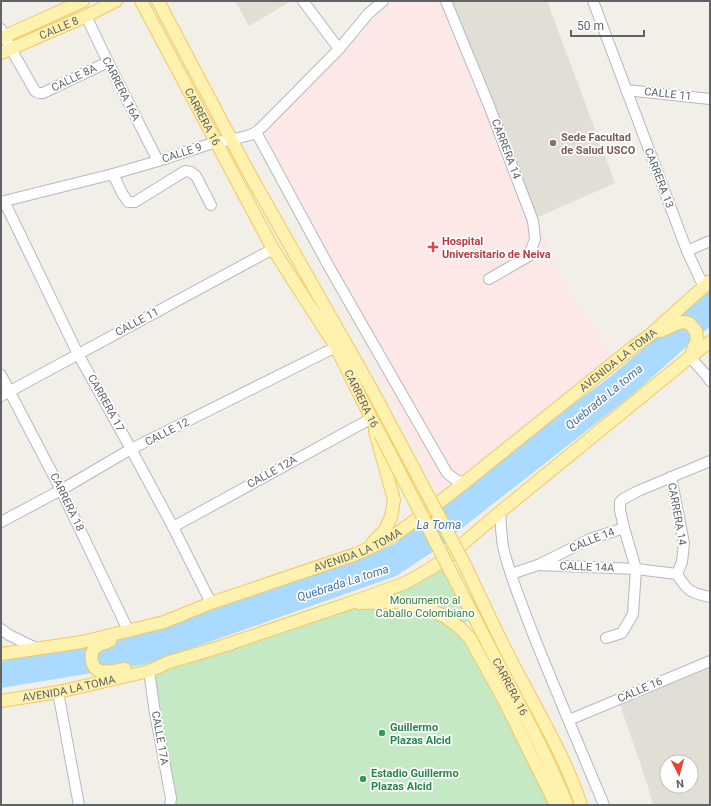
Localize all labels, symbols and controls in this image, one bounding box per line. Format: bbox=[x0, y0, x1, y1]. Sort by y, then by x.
scale bar bbox=[571, 12, 644, 38]
street label: CALLE 8 bbox=[37, 14, 80, 42]
text: 50 m bbox=[577, 19, 604, 33]
street label: CARRERA 16A bbox=[99, 55, 143, 124]
street label: CALLE 8A bbox=[49, 61, 99, 94]
street label: CALLE 11 bbox=[644, 85, 692, 103]
street label: CARRERA 16 bbox=[182, 86, 223, 148]
street label: CARRERA 14 bbox=[489, 117, 523, 181]
place label: Sede Facultad de Salud USCO bbox=[561, 131, 636, 157]
marker: Sede Facultad de Salud USCO bbox=[548, 138, 558, 148]
street label: CALLE 9 bbox=[160, 140, 204, 166]
street label: CARRERA 13 bbox=[642, 146, 676, 210]
place label: Hospital Universitario de Neiva bbox=[442, 235, 551, 261]
marker: Hospital Universitario de Neiva bbox=[427, 241, 439, 253]
street label: CALLE 11 bbox=[113, 305, 161, 339]
street label: AVENIDA LA TOMA bbox=[577, 325, 660, 394]
water label: Quebrada La toma bbox=[563, 362, 645, 432]
street label: CARRERA 16 bbox=[342, 367, 382, 430]
street label: CARRERA 17 bbox=[85, 372, 127, 434]
street label: CALLE 12 bbox=[143, 415, 191, 449]
street label: CALLE 12A bbox=[245, 453, 300, 491]
street label: CARRERA 18 bbox=[47, 471, 87, 533]
street label: CARRERA 14 bbox=[665, 482, 689, 546]
water label: La Toma bbox=[417, 518, 461, 532]
street label: AVENIDA LA TOMA bbox=[312, 525, 405, 574]
street label: CALLE 14 bbox=[568, 525, 616, 555]
street label: CALLE 14A bbox=[559, 560, 615, 574]
water label: Quebrada La toma bbox=[295, 562, 391, 604]
park label: Monumento al Caballo Colombiano bbox=[376, 594, 474, 620]
street label: CARRERA 16 bbox=[490, 656, 531, 718]
street label: AVENIDA LA TOMA bbox=[21, 672, 117, 704]
street label: CALLE 16 bbox=[616, 675, 664, 705]
street label: CALLE 17A bbox=[149, 710, 171, 767]
place label: Guillermo Plazas Alcid bbox=[390, 721, 451, 747]
marker: Guillermo Plazas Alcid bbox=[377, 728, 387, 738]
north arrow bbox=[659, 754, 699, 794]
place label: Estadio Guillermo Plazas Alcid bbox=[371, 767, 459, 793]
marker: Estadio Guillermo Plazas Alcid bbox=[358, 774, 368, 784]
text: N bbox=[675, 777, 685, 790]

